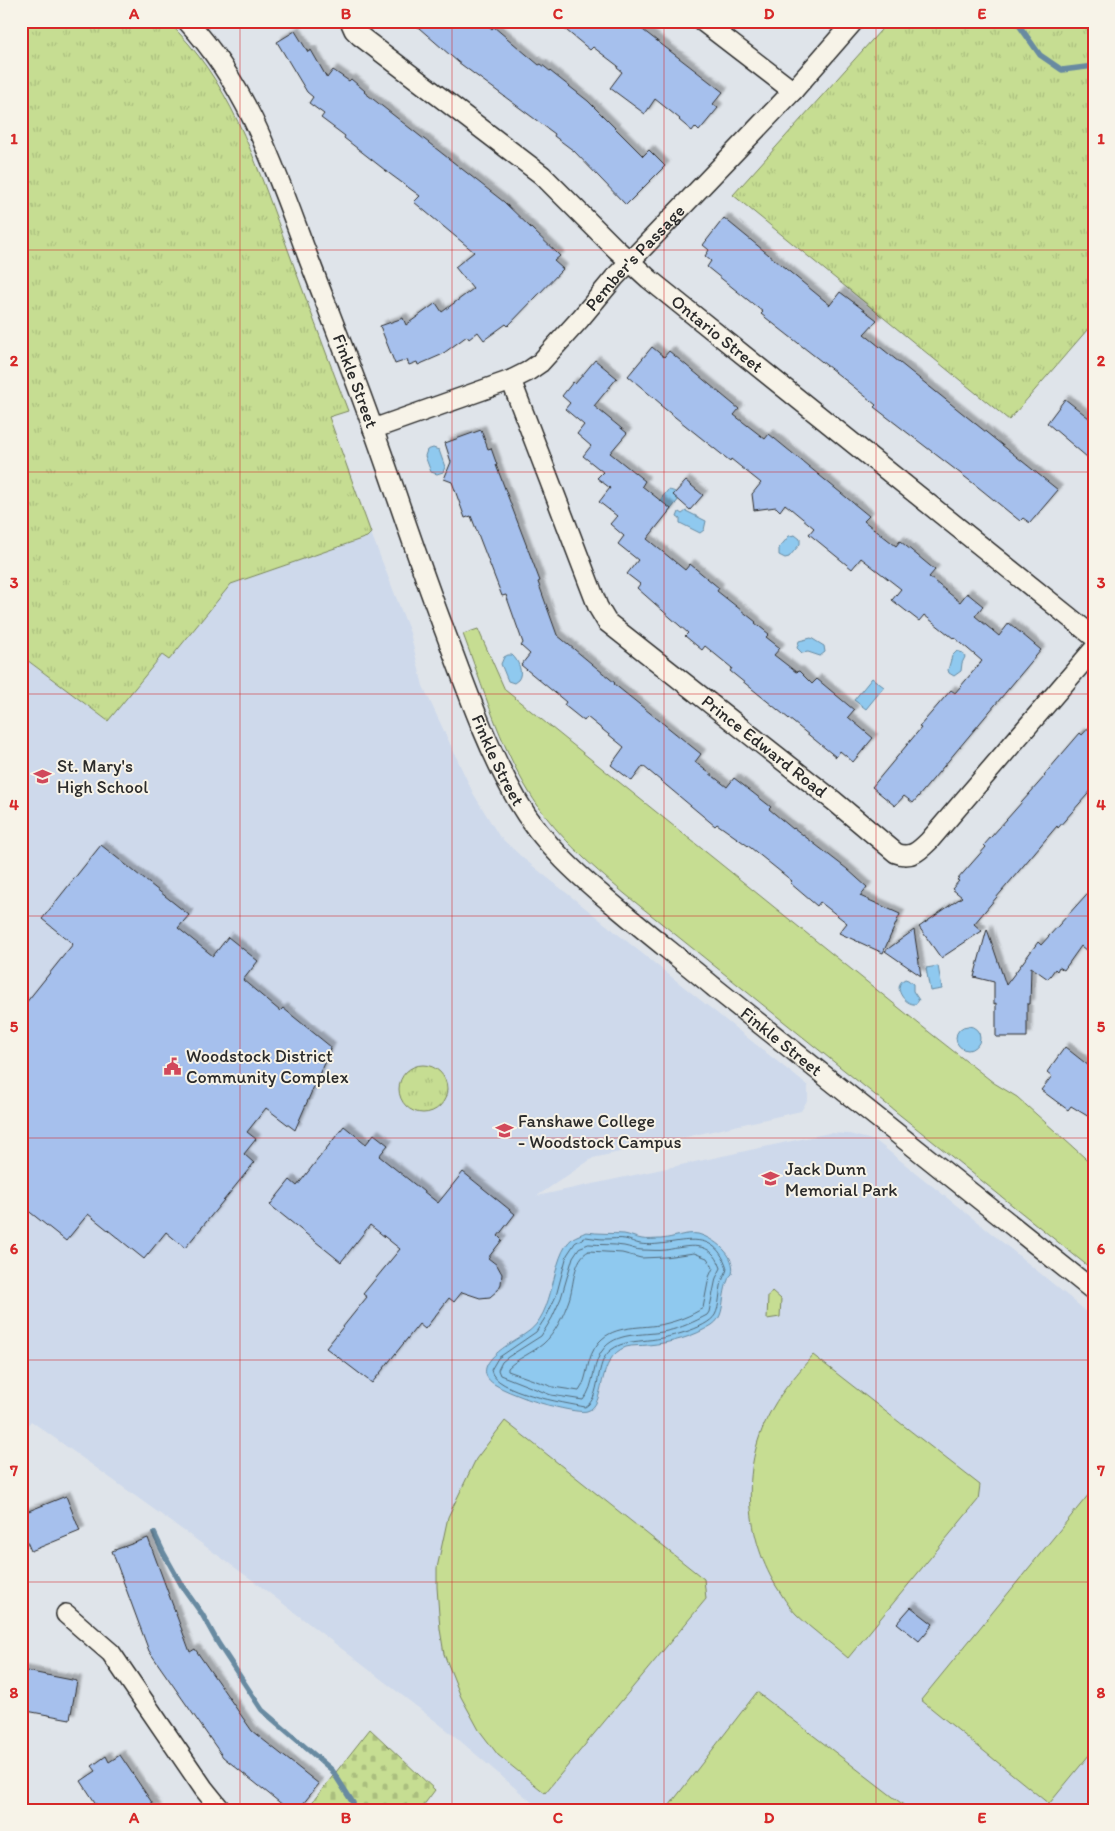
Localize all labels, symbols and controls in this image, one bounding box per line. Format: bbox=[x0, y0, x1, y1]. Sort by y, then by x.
text: A bbox=[128, 4, 140, 23]
text: B bbox=[341, 4, 352, 23]
text: C bbox=[553, 4, 564, 23]
text: D bbox=[764, 4, 775, 23]
text: E bbox=[978, 4, 987, 23]
text: 1 bbox=[10, 129, 18, 148]
text: 1 bbox=[1097, 129, 1105, 148]
street label: Pember's Passage bbox=[580, 200, 689, 315]
street label: Ontario Street bbox=[667, 290, 768, 378]
street label: Finkle Street bbox=[328, 331, 383, 431]
text: 2 bbox=[10, 351, 19, 370]
text: 2 bbox=[1097, 351, 1106, 370]
text: 3 bbox=[10, 573, 19, 592]
text: 3 bbox=[1097, 573, 1106, 592]
street label: Prince Edward Road bbox=[697, 690, 832, 803]
street label: Finkle Street bbox=[467, 711, 529, 810]
place label: St. Mary's High School bbox=[57, 755, 148, 798]
school or university icon: St. Mary's High School bbox=[33, 766, 53, 786]
text: 4 bbox=[9, 795, 19, 814]
text: 4 bbox=[1096, 795, 1106, 814]
street label: Finkle Street bbox=[736, 1002, 827, 1081]
text: 5 bbox=[10, 1017, 19, 1036]
text: 5 bbox=[1097, 1017, 1106, 1036]
place label: Woodstock District Community Complex bbox=[186, 1045, 348, 1088]
public building icon: Woodstock District Community Complex bbox=[162, 1056, 182, 1076]
place label: Fanshawe College - Woodstock Campus bbox=[518, 1110, 681, 1153]
school or university icon: Fanshawe College - Woodstock Campus bbox=[494, 1121, 514, 1141]
place label: Jack Dunn Memorial Park bbox=[785, 1158, 897, 1201]
school or university icon: Jack Dunn Memorial Park bbox=[761, 1169, 781, 1189]
text: 6 bbox=[10, 1239, 19, 1258]
text: 6 bbox=[1097, 1239, 1106, 1258]
text: 7 bbox=[9, 1461, 18, 1480]
text: 7 bbox=[1096, 1461, 1105, 1480]
text: 8 bbox=[10, 1683, 19, 1702]
text: 8 bbox=[1097, 1683, 1106, 1702]
text: A bbox=[128, 1808, 140, 1827]
text: B bbox=[341, 1808, 352, 1827]
text: C bbox=[553, 1808, 564, 1827]
text: D bbox=[764, 1808, 775, 1827]
text: E bbox=[978, 1808, 987, 1827]

